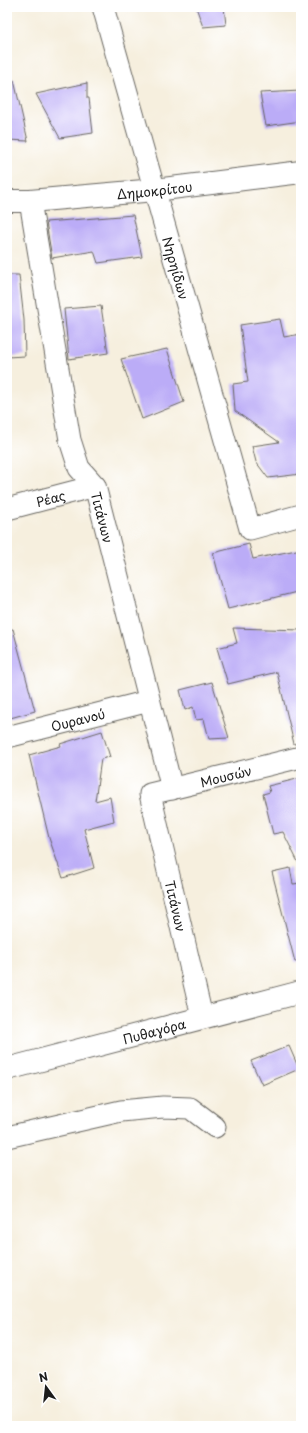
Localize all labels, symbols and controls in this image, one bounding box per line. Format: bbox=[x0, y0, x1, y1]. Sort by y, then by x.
street label: Δημοκρίτου bbox=[116, 176, 193, 203]
street label: Νηρηίδων bbox=[159, 234, 194, 302]
street label: Ρέας bbox=[34, 485, 67, 511]
street label: Τιτάνων bbox=[87, 490, 119, 545]
street label: Ουρανού bbox=[49, 703, 107, 735]
street label: Μουσών bbox=[198, 760, 253, 791]
street label: Τιτάνων bbox=[161, 878, 191, 934]
street label: Πυθαγόρα bbox=[120, 1013, 188, 1048]
north arrow bbox=[26, 1367, 66, 1407]
text: N bbox=[37, 1367, 50, 1386]

